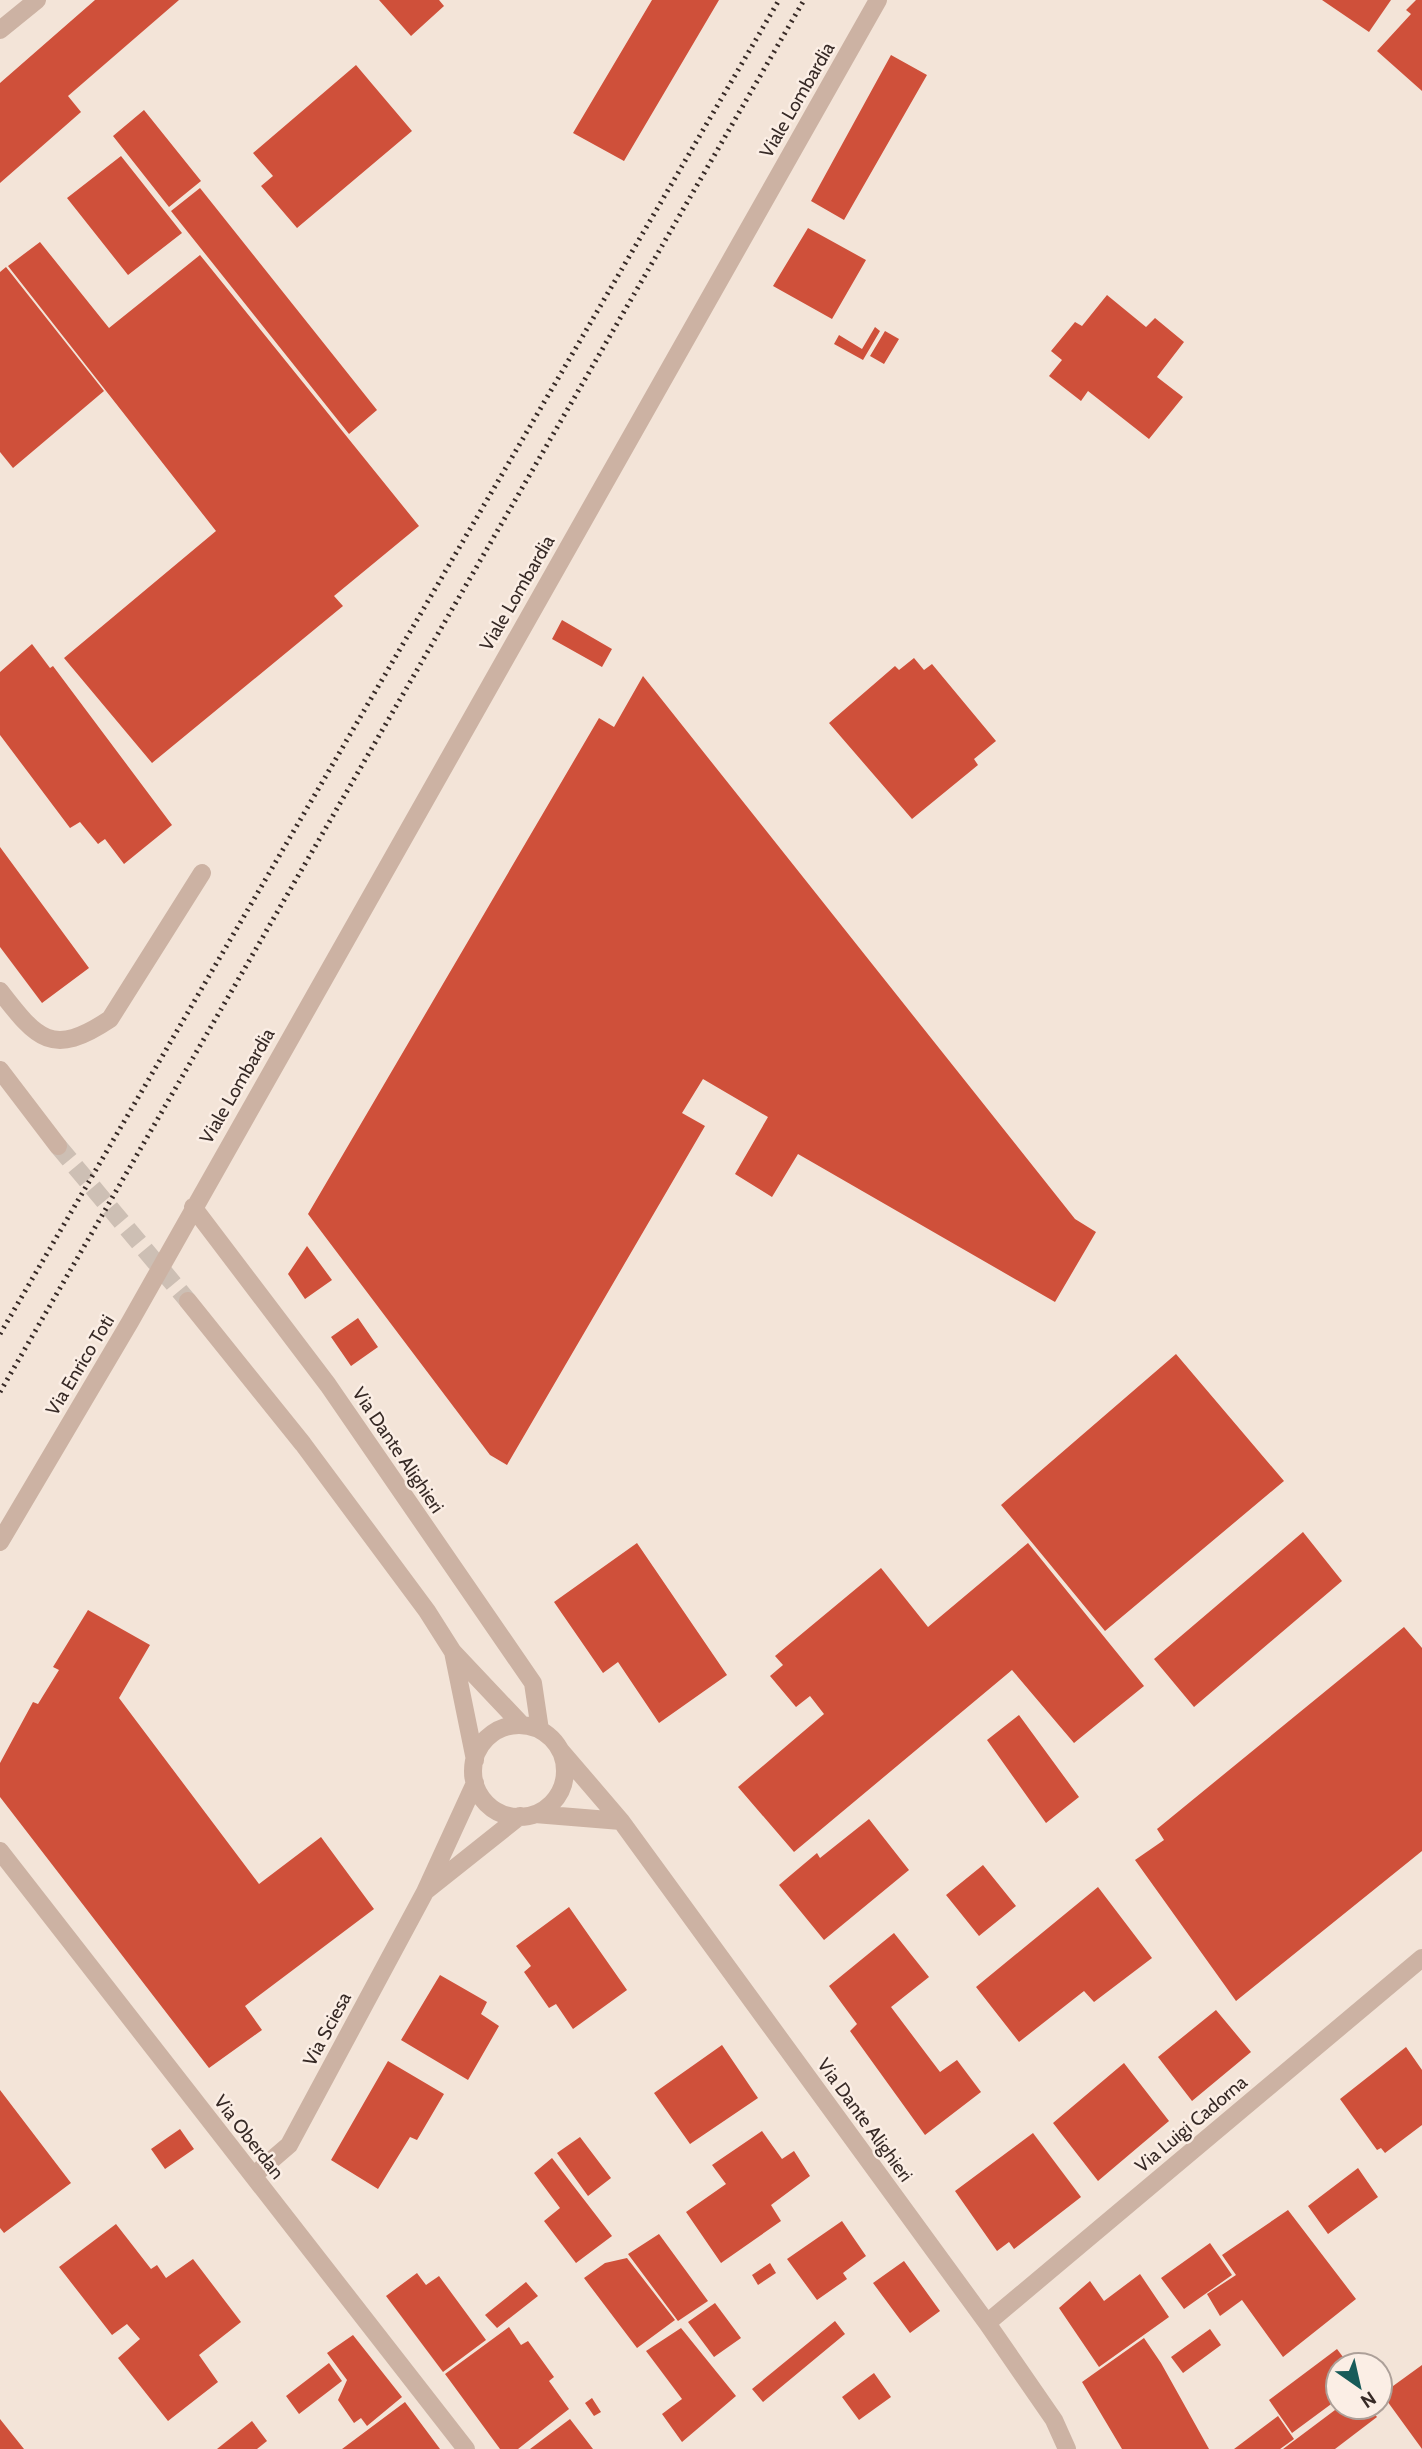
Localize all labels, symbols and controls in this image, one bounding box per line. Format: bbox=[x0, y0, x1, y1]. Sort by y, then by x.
street label: Viale Lombardia bbox=[755, 38, 839, 162]
street label: Viale Lombardia bbox=[475, 531, 559, 655]
street label: Viale Lombardia bbox=[195, 1024, 279, 1148]
street label: Via Enrico Toti bbox=[41, 1310, 119, 1420]
street label: Via Dante Alighieri bbox=[347, 1383, 449, 1517]
street label: Via Sciesa bbox=[298, 1988, 356, 2070]
street label: Via Dante Alighieri bbox=[812, 2054, 918, 2186]
street label: Via Luigi Cadorna bbox=[1130, 2071, 1252, 2177]
street label: Via Oberdan bbox=[209, 2090, 289, 2184]
north arrow bbox=[1324, 2351, 1394, 2421]
text: N bbox=[1356, 2386, 1380, 2413]

